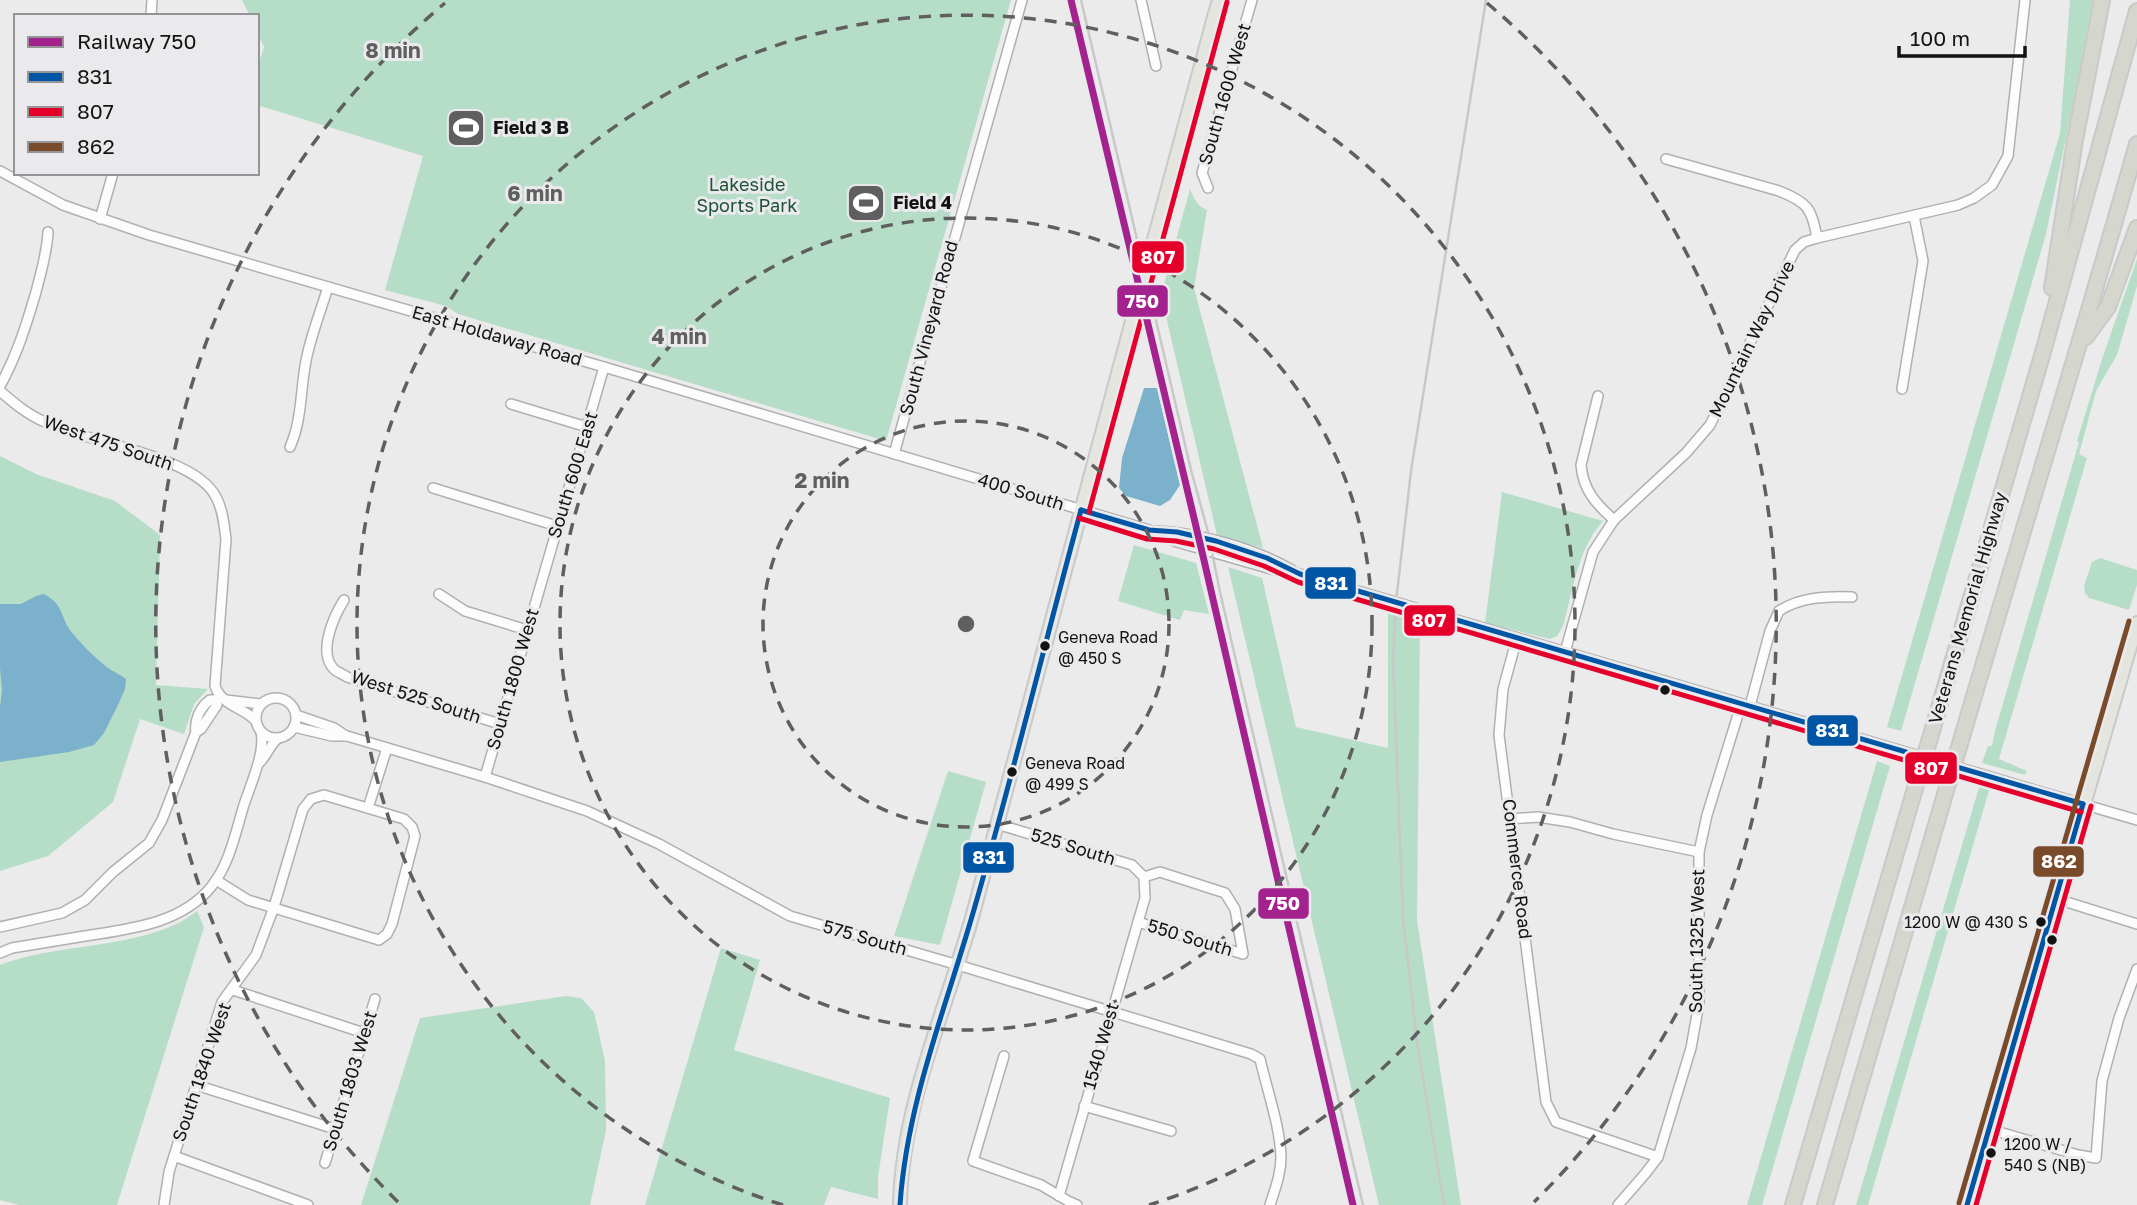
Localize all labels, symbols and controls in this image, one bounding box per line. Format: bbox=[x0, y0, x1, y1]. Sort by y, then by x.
legend bbox=[14, 14, 259, 175]
scale bar bbox=[1899, 14, 2025, 58]
street label: South 1600 West bbox=[1193, 20, 1255, 167]
text: 100 m bbox=[1910, 25, 1970, 51]
text: Railway 750 bbox=[77, 28, 196, 54]
text: 8 min bbox=[365, 37, 421, 63]
text: 831 bbox=[77, 63, 112, 89]
text: 807 bbox=[77, 98, 114, 124]
sports icon: Field 3 B bbox=[445, 107, 487, 149]
place label: Field 3 B bbox=[493, 116, 569, 138]
text: 862 bbox=[77, 133, 115, 159]
park label: Lakeside Sports Park bbox=[697, 173, 797, 216]
text: 6 min bbox=[507, 180, 563, 206]
sports icon: Field 4 bbox=[845, 182, 887, 224]
place label: Field 4 bbox=[893, 191, 952, 213]
street label: South Vineyard Road bbox=[894, 238, 962, 418]
line badge: 807 bbox=[1131, 240, 1185, 274]
text: 807 bbox=[1141, 245, 1175, 268]
street label: Mountain Way Drive bbox=[1704, 257, 1799, 420]
line badge: 750 bbox=[1116, 284, 1169, 318]
text: 750 bbox=[1125, 289, 1159, 312]
street label: East Holdaway Road bbox=[410, 300, 585, 370]
text: 4 min bbox=[651, 323, 707, 349]
street label: South 600 East bbox=[542, 409, 602, 541]
street label: West 475 South bbox=[41, 410, 176, 474]
text: 2 min bbox=[795, 467, 849, 493]
street label: 400 South bbox=[975, 467, 1067, 515]
street label: Veterans Memorial Highway bbox=[1923, 489, 2011, 726]
line badge: 831 bbox=[1304, 566, 1357, 600]
text: 831 bbox=[1314, 571, 1348, 594]
line badge: 807 bbox=[1403, 604, 1456, 637]
street label: South 1800 West bbox=[481, 605, 543, 752]
text: 807 bbox=[1412, 608, 1446, 631]
centre of rings bbox=[954, 612, 978, 636]
place label: Geneva Road @ 450 S bbox=[1058, 627, 1158, 668]
marker: Geneva Road @ 450 S bbox=[1038, 639, 1052, 653]
street label: West 525 South bbox=[348, 665, 484, 727]
unlabelled marker bbox=[1658, 683, 1672, 697]
line badge: 831 bbox=[1806, 714, 1859, 747]
text: 831 bbox=[1815, 718, 1849, 741]
line badge: 807 bbox=[1904, 751, 1958, 785]
place label: Geneva Road @ 499 S bbox=[1025, 753, 1125, 794]
text: 807 bbox=[1914, 756, 1948, 779]
marker: Geneva Road @ 499 S bbox=[1005, 765, 1019, 779]
street label: Commerce Road bbox=[1498, 798, 1538, 940]
street label: 525 South bbox=[1028, 823, 1118, 869]
line badge: 831 bbox=[962, 841, 1015, 874]
text: 831 bbox=[972, 845, 1006, 868]
line badge: 862 bbox=[2032, 845, 2085, 878]
text: 862 bbox=[2041, 849, 2077, 872]
street label: South 1325 West bbox=[1684, 869, 1708, 1013]
line badge: 750 bbox=[1257, 887, 1310, 920]
text: 750 bbox=[1266, 891, 1300, 914]
place label: 1200 W @ 430 S bbox=[1904, 912, 2028, 932]
street label: 550 South bbox=[1145, 914, 1236, 960]
street label: 575 South bbox=[821, 915, 910, 960]
marker: 1200 W @ 430 S bbox=[2034, 915, 2048, 929]
unlabelled marker bbox=[2045, 933, 2059, 947]
street label: South 1840 West bbox=[167, 999, 235, 1144]
street label: 1540 West bbox=[1077, 1000, 1123, 1092]
street label: South 1803 West bbox=[317, 1008, 381, 1154]
place label: 1200 W / 540 S (NB) bbox=[2004, 1134, 2086, 1175]
marker: 1200 W / 540 S (NB) bbox=[1984, 1146, 1998, 1160]

